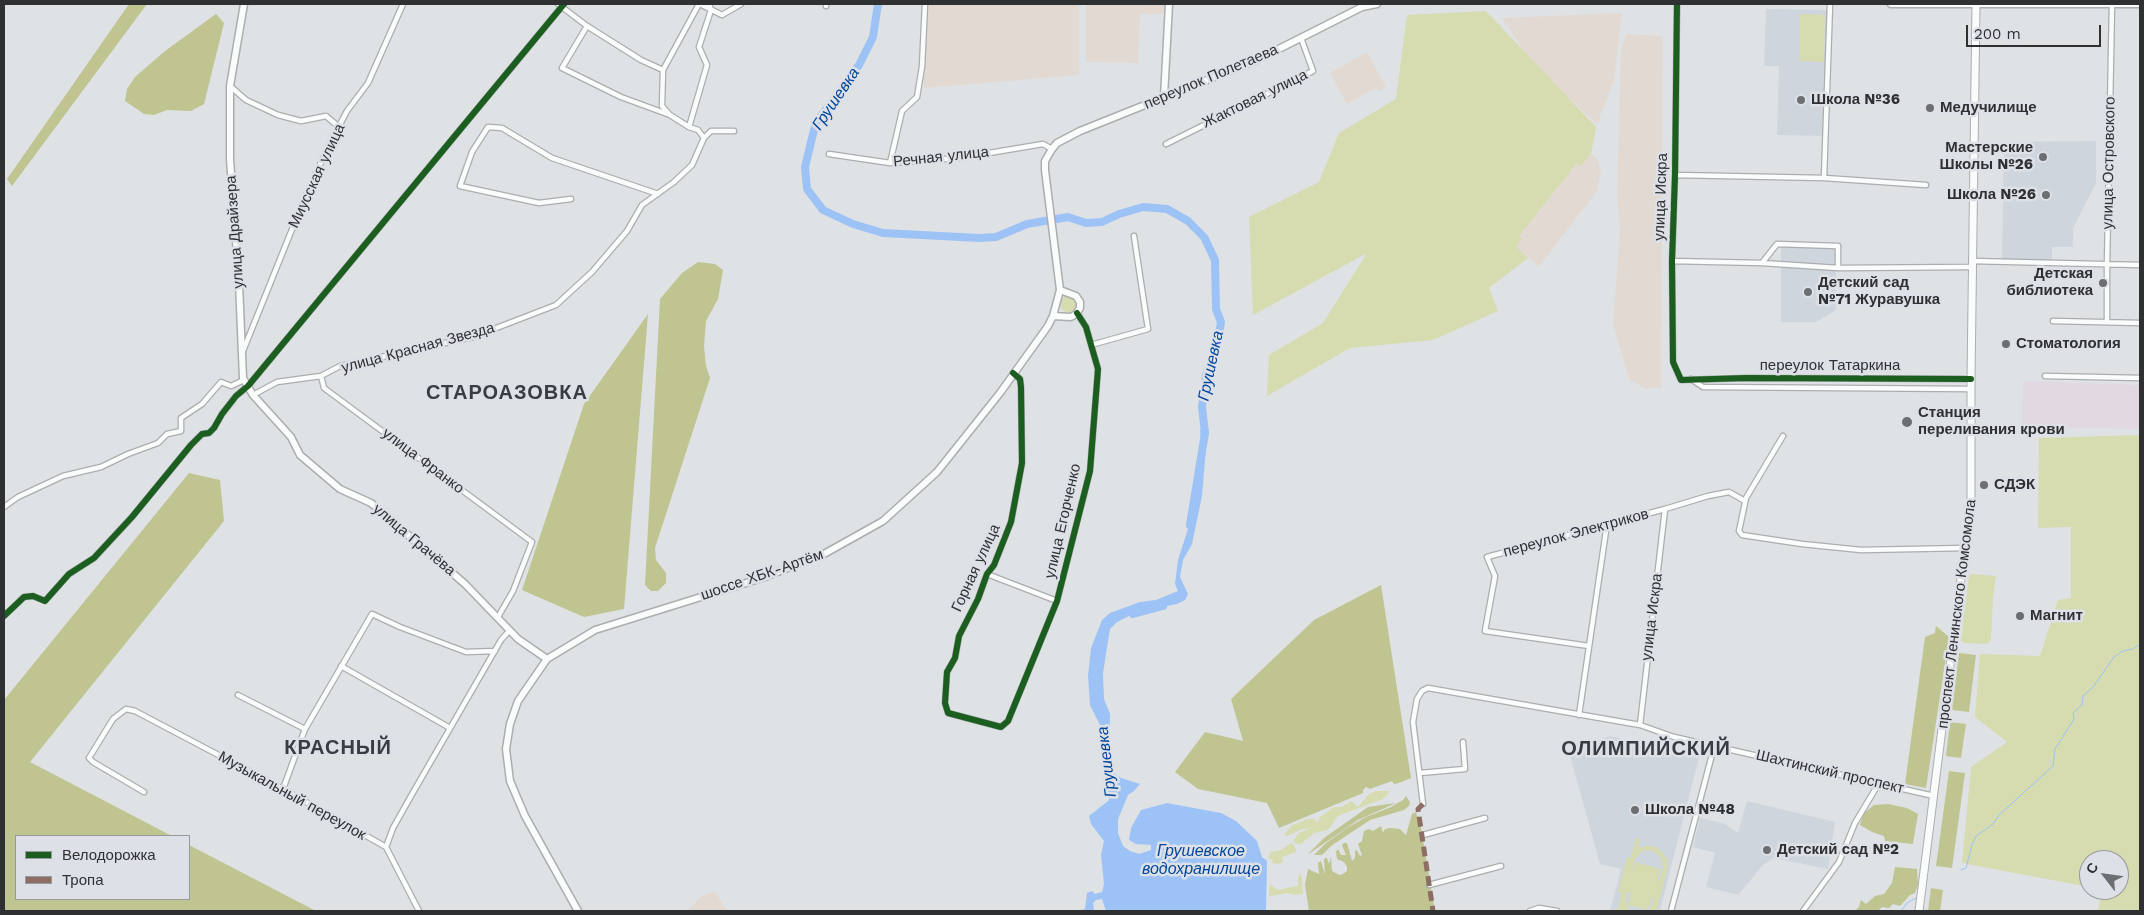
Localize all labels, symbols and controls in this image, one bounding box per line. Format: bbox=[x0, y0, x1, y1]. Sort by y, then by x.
scale bar bbox=[1969, 15, 2104, 47]
text: 200 m bbox=[1974, 25, 2021, 43]
street label: переулок Полетаева bbox=[1141, 41, 1281, 113]
water label: Грушевка bbox=[808, 64, 864, 134]
street label: Жактовая улица bbox=[1199, 66, 1311, 132]
place label: Школа №36 bbox=[1811, 91, 1900, 109]
marker: Школа №36 bbox=[1795, 94, 1807, 106]
street label: улица Островского bbox=[2099, 96, 2119, 230]
place label: Медучилище bbox=[1940, 99, 2037, 117]
marker: Медучилище bbox=[1924, 102, 1936, 114]
street label: Миусская улица bbox=[285, 121, 349, 231]
place label: Мастерские Школы №26 bbox=[1940, 139, 2033, 174]
street label: Речная улица bbox=[892, 143, 990, 171]
marker: Мастерские Школы №26 bbox=[2037, 151, 2049, 163]
street label: улица Искра bbox=[1650, 153, 1672, 241]
street label: улица Драйзера bbox=[222, 175, 248, 289]
place label: Школа №26 bbox=[1947, 186, 2036, 204]
marker: Школа №26 bbox=[2040, 189, 2052, 201]
place label: Детская библиотека bbox=[2007, 265, 2093, 300]
place label: Детский сад №71 Журавушка bbox=[1818, 274, 1940, 309]
marker: Детская библиотека bbox=[2097, 277, 2109, 289]
marker: Детский сад №71 Журавушка bbox=[1802, 286, 1814, 298]
street label: улица Красная Звезда bbox=[340, 319, 496, 377]
water label: Грушевка bbox=[1194, 329, 1228, 403]
place label: Стоматология bbox=[2016, 335, 2121, 353]
marker: Стоматология bbox=[2000, 338, 2012, 350]
street label: переулок Татаркина bbox=[1760, 357, 1900, 375]
district label: СТАРОАЗОВКА bbox=[425, 381, 589, 405]
place label: Станция переливания крови bbox=[1918, 404, 2065, 439]
marker: Станция переливания крови bbox=[1900, 415, 1914, 429]
street label: улица Франко bbox=[379, 424, 467, 498]
street label: улица Егорченко bbox=[1041, 462, 1085, 580]
place label: СДЭК bbox=[1994, 476, 2035, 494]
marker: СДЭК bbox=[1978, 479, 1990, 491]
street label: проспект Ленинского Комсомола bbox=[1934, 498, 1980, 730]
street label: улица Грачёва bbox=[369, 500, 459, 580]
street label: переулок Электриков bbox=[1501, 505, 1651, 561]
street label: Горная улица bbox=[948, 521, 1004, 615]
street label: шоссе ХБК-Артём bbox=[698, 546, 826, 604]
street label: улица Искра bbox=[1638, 572, 1666, 662]
place label: Магнит bbox=[2030, 607, 2083, 625]
marker: Магнит bbox=[2014, 610, 2026, 622]
water label: Грушевка bbox=[1093, 725, 1121, 799]
district label: КРАСНЫЙ bbox=[283, 736, 393, 760]
district label: ОЛИМПИЙСКИЙ bbox=[1560, 737, 1732, 761]
street label: Шахтинский проспект bbox=[1754, 746, 1906, 798]
street label: Музыкальный переулок bbox=[215, 748, 369, 844]
place label: Школа №48 bbox=[1645, 801, 1735, 819]
marker: Школа №48 bbox=[1629, 804, 1641, 816]
legend bbox=[15, 835, 190, 900]
water label: Грушевское водохранилище bbox=[1142, 841, 1260, 879]
place label: Детский сад №2 bbox=[1777, 841, 1899, 859]
marker: Детский сад №2 bbox=[1761, 844, 1773, 856]
text: Велодорожка bbox=[62, 846, 156, 864]
north arrow bbox=[2079, 850, 2129, 900]
text: С bbox=[2082, 860, 2101, 876]
text: Тропа bbox=[62, 871, 103, 889]

